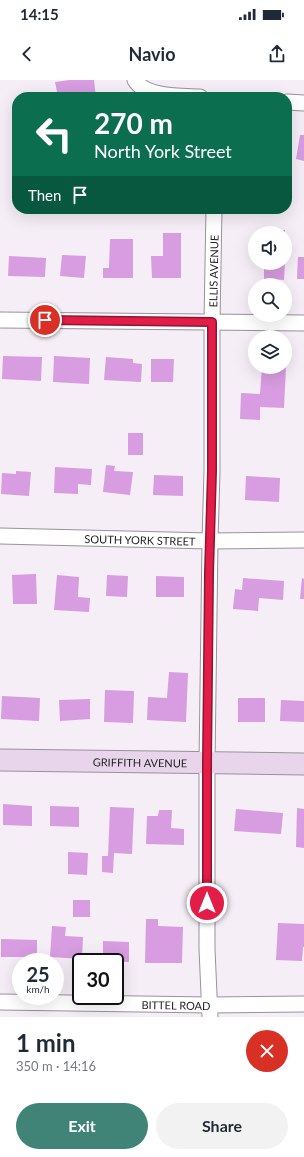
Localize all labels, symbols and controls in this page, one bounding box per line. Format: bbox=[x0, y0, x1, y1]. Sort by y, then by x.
text: 14:15 bbox=[20, 5, 59, 23]
icon: back bbox=[16, 43, 38, 65]
text: Navio bbox=[129, 43, 175, 65]
icon: share bbox=[266, 43, 288, 65]
text: 270 m bbox=[94, 106, 173, 140]
icon: left bbox=[28, 108, 80, 160]
text: North York Street bbox=[94, 140, 232, 162]
icon: arrive bbox=[69, 184, 91, 206]
text: Then bbox=[28, 186, 61, 204]
map controls bbox=[248, 226, 292, 374]
button: sound bbox=[248, 226, 292, 270]
street label: ELLIS AVENUE bbox=[206, 235, 220, 308]
button: search bbox=[248, 278, 292, 322]
pin bbox=[28, 303, 62, 337]
icon: arrive bbox=[34, 309, 56, 331]
button: layers bbox=[248, 330, 292, 374]
street label: SOUTH YORK STREET bbox=[84, 532, 196, 547]
street label: GRIFFITH AVENUE bbox=[93, 755, 187, 769]
position arrow bbox=[186, 882, 228, 924]
speed limit sign: 30 bbox=[72, 953, 124, 1005]
text: 25 bbox=[26, 962, 50, 986]
text: km/h bbox=[26, 983, 50, 995]
street label: BITTEL ROAD bbox=[141, 998, 211, 1012]
text: 1 min bbox=[16, 1028, 76, 1057]
button: close bbox=[246, 1030, 288, 1072]
text: 350 m · 14:16 bbox=[16, 1058, 96, 1074]
button: Exit bbox=[16, 1103, 148, 1149]
button: Share bbox=[156, 1103, 288, 1149]

